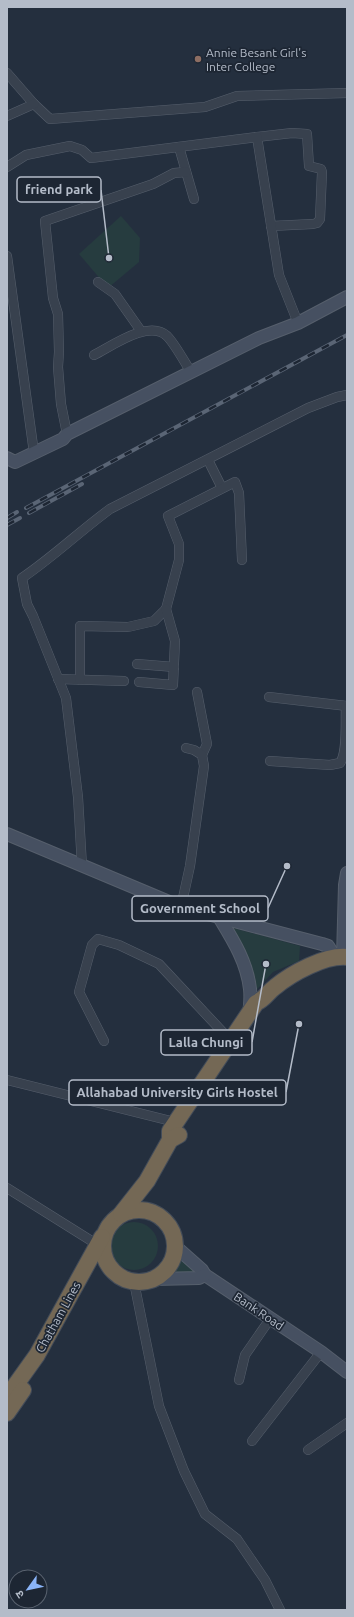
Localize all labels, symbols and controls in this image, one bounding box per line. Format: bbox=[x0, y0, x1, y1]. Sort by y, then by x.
place label: Annie Besant Girl's Inter College bbox=[206, 46, 306, 73]
marker: Annie Besant Girl's Inter College bbox=[193, 54, 203, 64]
callout: friend park bbox=[17, 177, 101, 202]
text: friend park bbox=[25, 182, 94, 196]
callout: Government School bbox=[132, 896, 268, 921]
text: Government School bbox=[140, 901, 260, 915]
callout: Lalla Chungi bbox=[161, 1030, 252, 1055]
text: Lalla Chungi bbox=[169, 1035, 243, 1049]
callout: Allahabad University Girls Hostel bbox=[69, 1080, 286, 1105]
text: Allahabad University Girls Hostel bbox=[76, 1085, 278, 1099]
street label: Chatham Lines bbox=[33, 1279, 83, 1355]
street label: Bank Road bbox=[232, 1290, 286, 1332]
north arrow bbox=[8, 1569, 48, 1609]
text: उ bbox=[13, 1588, 26, 1600]

